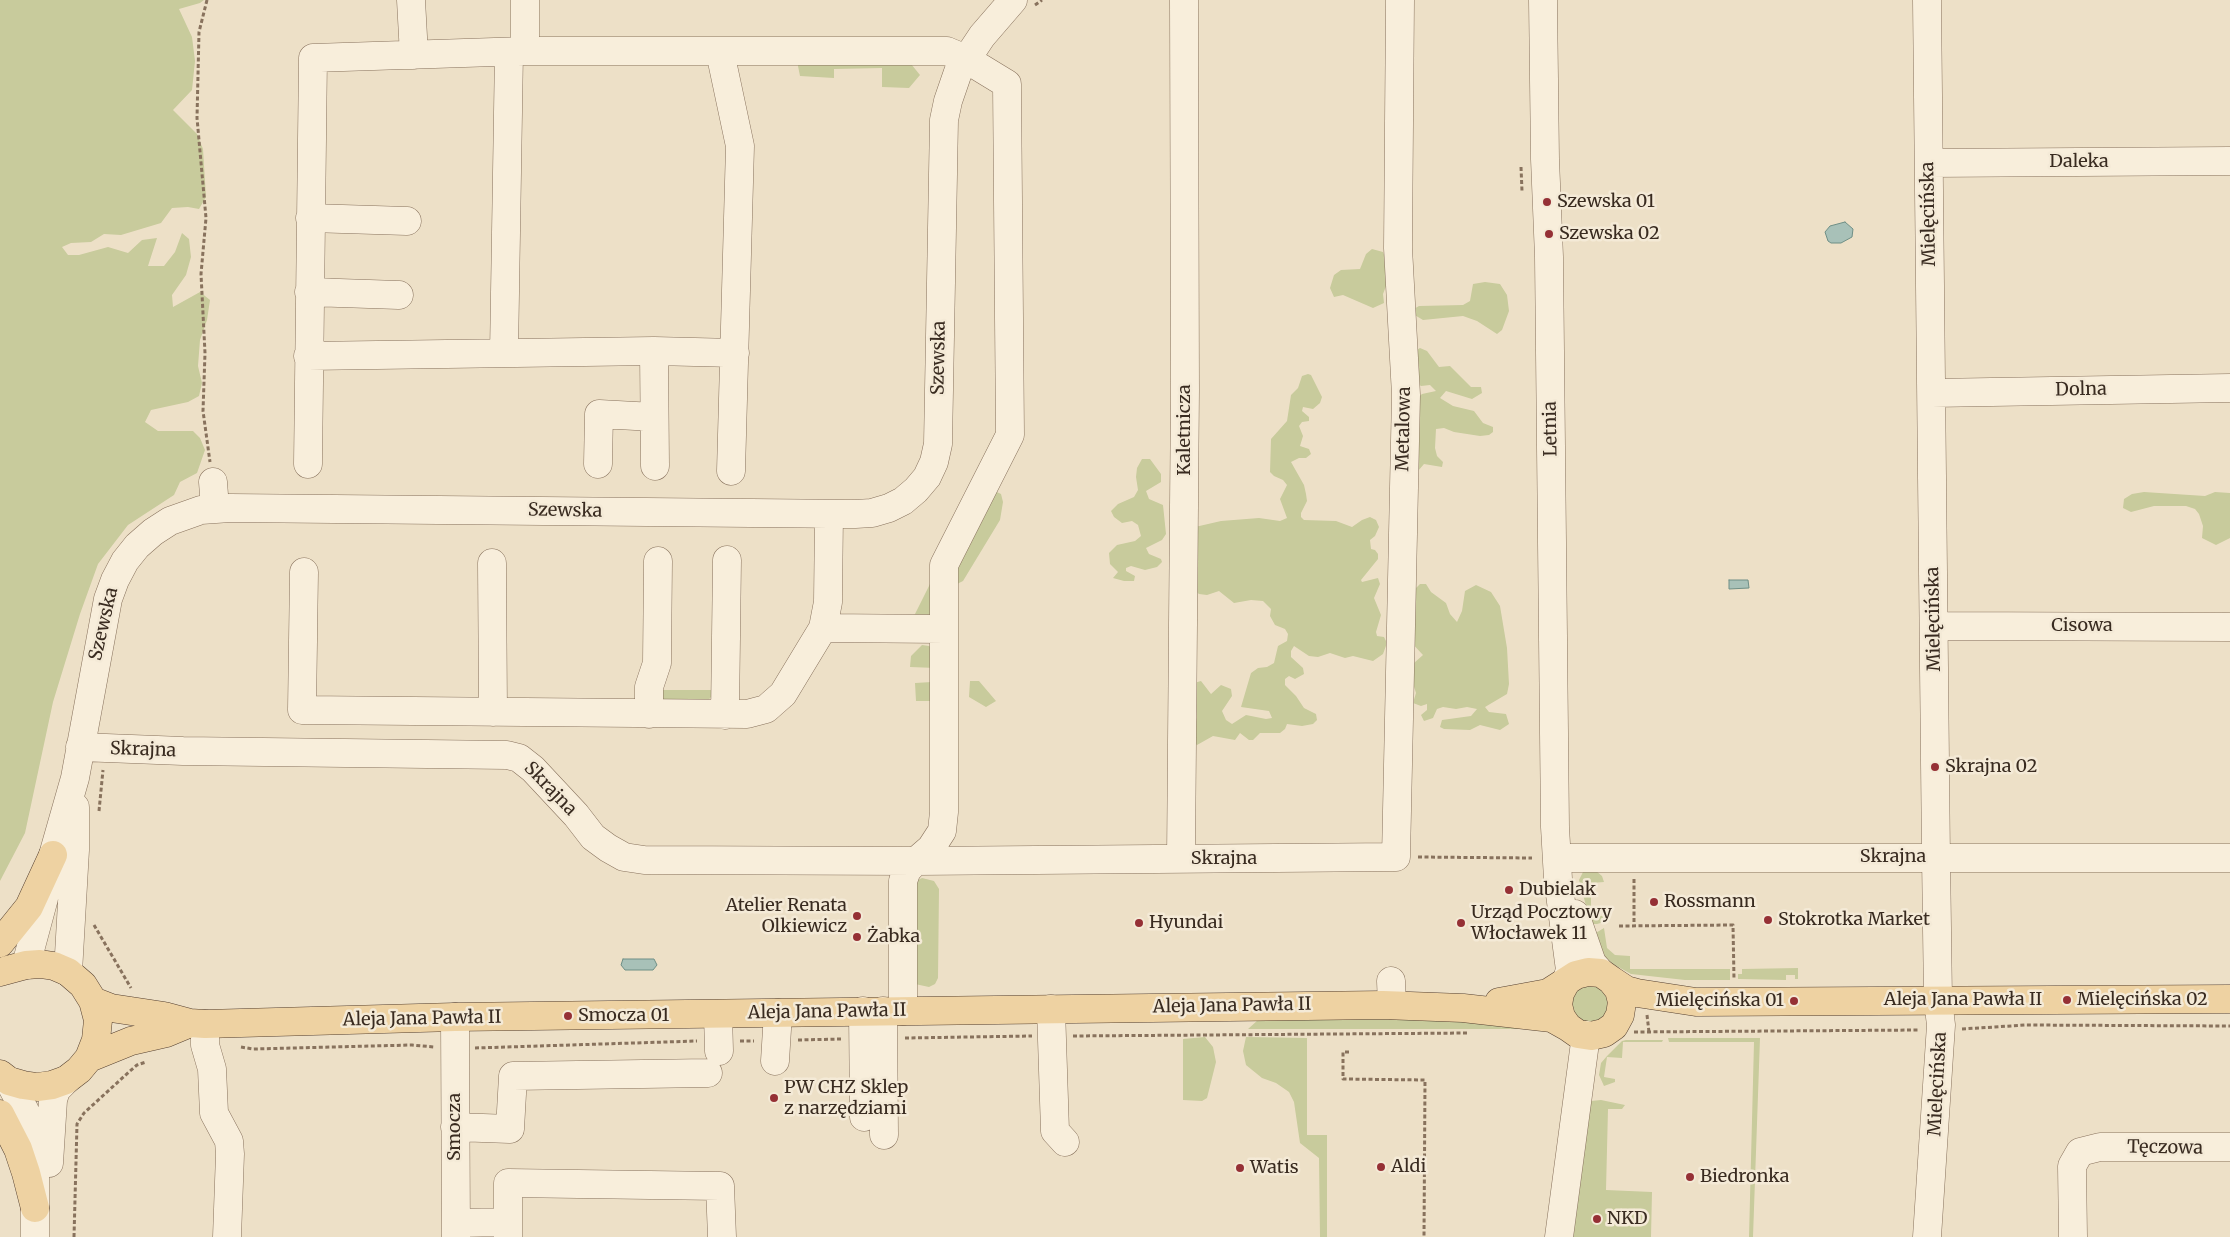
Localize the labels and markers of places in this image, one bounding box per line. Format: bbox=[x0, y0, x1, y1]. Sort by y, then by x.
place label: Szewska 01 bbox=[1557, 191, 1655, 213]
marker: Szewska 01 bbox=[1541, 196, 1553, 208]
place label: Szewska 02 bbox=[1559, 223, 1660, 245]
marker: Szewska 02 bbox=[1543, 228, 1555, 240]
place label: Skrajna 02 bbox=[1945, 756, 2037, 778]
marker: Skrajna 02 bbox=[1929, 761, 1941, 773]
place label: Dubielak bbox=[1519, 879, 1596, 901]
marker: Dubielak bbox=[1503, 884, 1515, 896]
place label: Rossmann bbox=[1664, 891, 1756, 913]
place label: Atelier Renata Olkiewicz bbox=[725, 895, 847, 938]
marker: Rossmann bbox=[1648, 896, 1660, 908]
place label: Urząd Pocztowy Włocławek 11 bbox=[1471, 902, 1612, 944]
place label: Stokrotka Market bbox=[1778, 909, 1930, 931]
marker: Atelier Renata Olkiewicz bbox=[851, 910, 863, 922]
place label: Hyundai bbox=[1149, 912, 1223, 934]
marker: Stokrotka Market bbox=[1762, 914, 1774, 926]
marker: Hyundai bbox=[1133, 917, 1145, 929]
marker: Urząd Pocztowy Włocławek 11 bbox=[1455, 917, 1467, 929]
place label: Żabka bbox=[867, 926, 920, 948]
marker: Żabka bbox=[851, 931, 863, 943]
place label: Mielęcińska 02 bbox=[2077, 989, 2208, 1011]
place label: Mielęcińska 01 bbox=[1656, 990, 1784, 1012]
marker: Mielęcińska 02 bbox=[2061, 994, 2073, 1006]
marker: Mielęcińska 01 bbox=[1788, 995, 1800, 1007]
place label: Smocza 01 bbox=[578, 1005, 670, 1027]
marker: Smocza 01 bbox=[562, 1010, 574, 1022]
place label: PW CHZ Sklep z narzędziami bbox=[784, 1077, 908, 1120]
marker: PW CHZ Sklep z narzędziami bbox=[768, 1092, 780, 1104]
place label: Aldi bbox=[1391, 1156, 1426, 1178]
place label: Watis bbox=[1250, 1157, 1299, 1179]
marker: Aldi bbox=[1375, 1161, 1387, 1173]
marker: Watis bbox=[1234, 1162, 1246, 1174]
place label: Biedronka bbox=[1700, 1166, 1789, 1188]
marker: Biedronka bbox=[1684, 1171, 1696, 1183]
place label: NKD bbox=[1607, 1208, 1648, 1230]
marker: NKD bbox=[1591, 1213, 1603, 1225]

